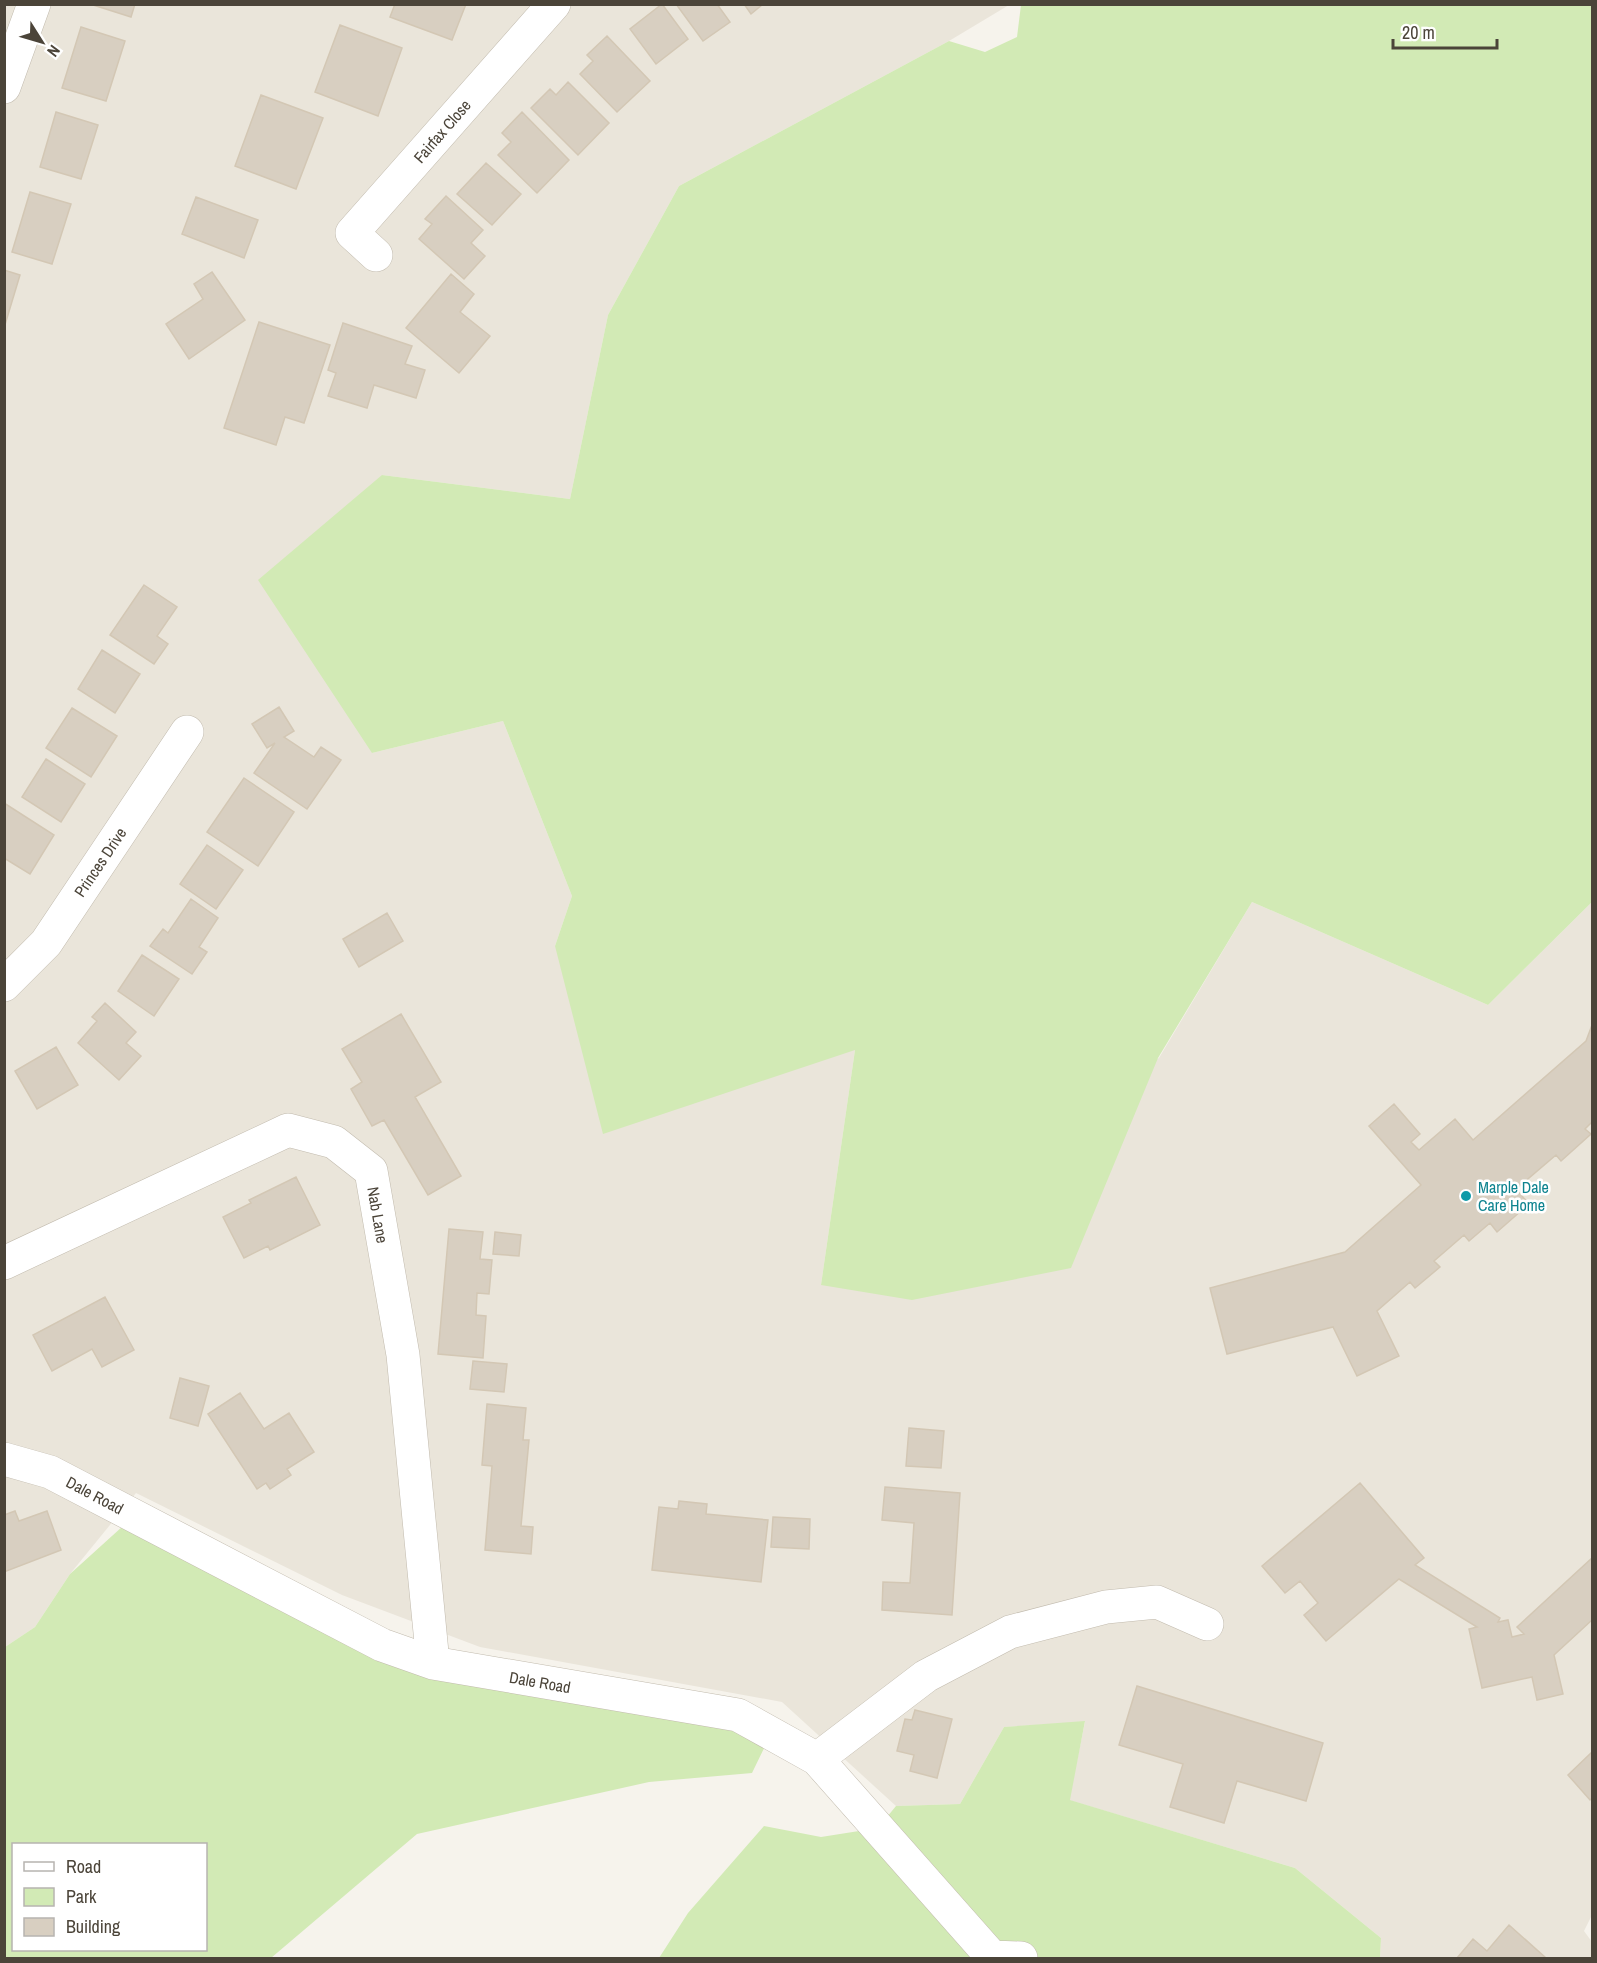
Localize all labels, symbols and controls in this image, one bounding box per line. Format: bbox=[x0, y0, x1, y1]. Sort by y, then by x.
north arrow bbox=[12, 12, 72, 72]
scale bar bbox=[1393, 12, 1496, 50]
text: 20 m bbox=[1402, 20, 1435, 45]
text: N bbox=[42, 41, 66, 61]
street label: Fairfax Close bbox=[408, 95, 476, 167]
street label: Princes Drive bbox=[69, 823, 131, 901]
place label: Marple Dale Care Home bbox=[1478, 1176, 1549, 1216]
street label: Nab Lane bbox=[362, 1185, 394, 1245]
marker: Marple Dale Care Home bbox=[1459, 1189, 1473, 1203]
street label: Dale Road bbox=[62, 1471, 128, 1519]
street label: Dale Road bbox=[508, 1666, 572, 1698]
legend bbox=[12, 1843, 207, 1951]
text: Road bbox=[66, 1854, 101, 1879]
text: Park bbox=[66, 1884, 97, 1909]
text: Building bbox=[66, 1914, 121, 1939]

